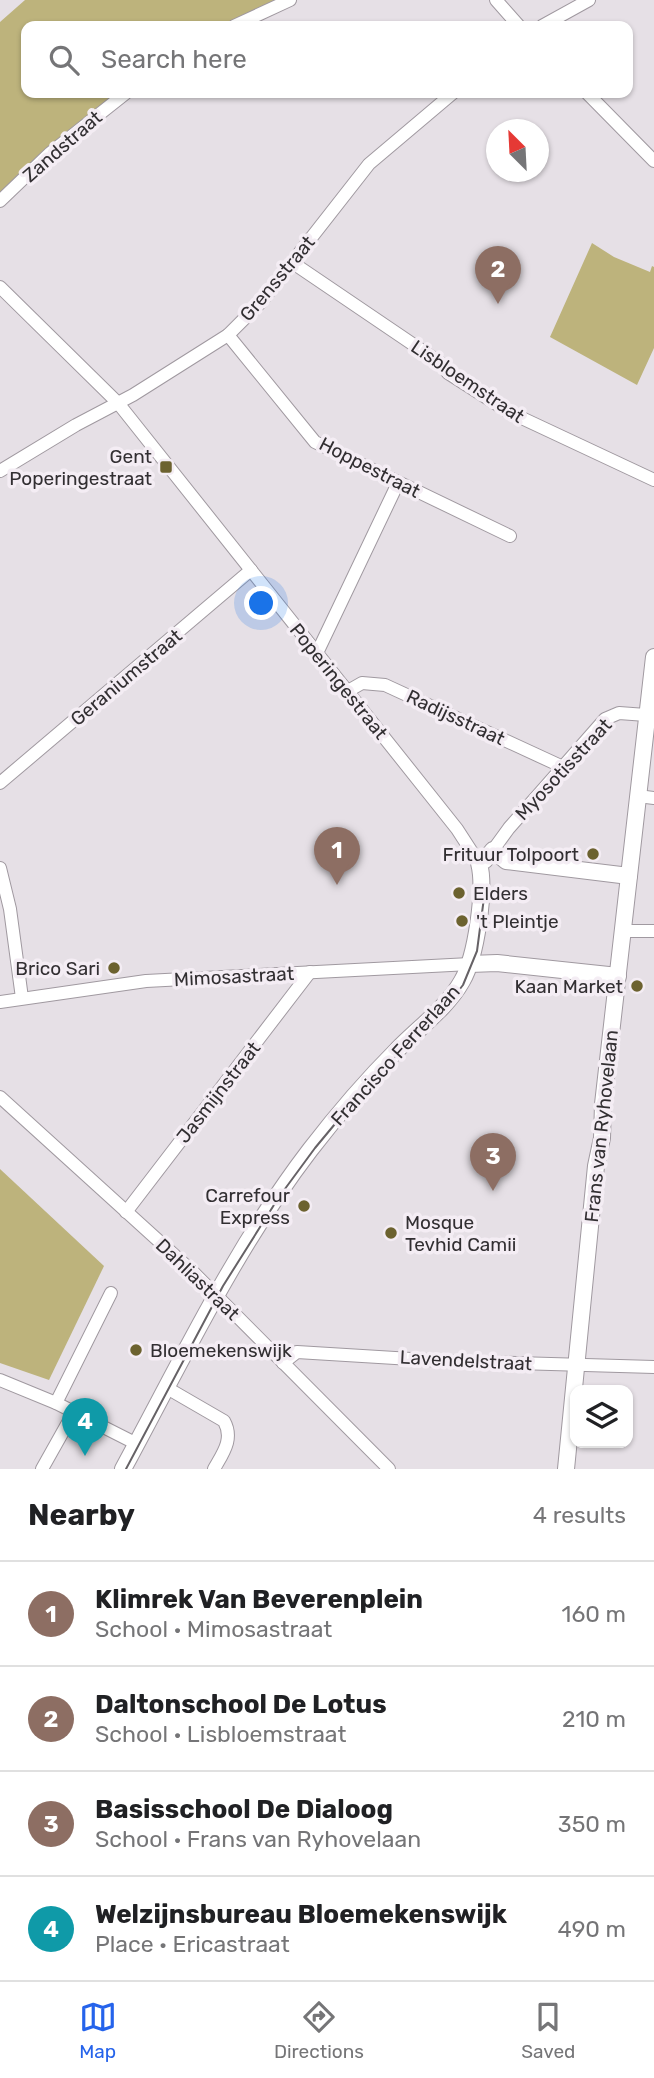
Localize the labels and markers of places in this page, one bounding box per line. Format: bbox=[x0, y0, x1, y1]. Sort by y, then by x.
pin: 2 bbox=[475, 246, 521, 304]
place label: Gent Poperingestraat bbox=[9, 445, 153, 490]
marker: Gent Poperingestraat bbox=[158, 459, 174, 475]
pin: 1 bbox=[314, 827, 360, 885]
place label: Frituur Tolpoort bbox=[443, 843, 580, 866]
marker: Frituur Tolpoort bbox=[585, 846, 601, 862]
place label: Elders bbox=[473, 882, 528, 905]
marker: Elders bbox=[451, 885, 467, 901]
place label: 't Pleintje bbox=[476, 910, 559, 933]
marker: 't Pleintje bbox=[454, 913, 470, 929]
place label: Brico Sari bbox=[15, 957, 100, 980]
marker: Brico Sari bbox=[106, 960, 122, 976]
place label: Kaan Market bbox=[514, 975, 624, 998]
marker: Kaan Market bbox=[629, 978, 645, 994]
pin: 3 bbox=[470, 1133, 516, 1191]
place label: Carrefour Express bbox=[205, 1184, 291, 1229]
marker: Carrefour Express bbox=[296, 1198, 312, 1214]
place label: Mosque Tevhid Camii bbox=[405, 1211, 516, 1256]
marker: Mosque Tevhid Camii bbox=[383, 1225, 399, 1241]
place label: Bloemekenswijk bbox=[150, 1339, 292, 1362]
marker: Bloemekenswijk bbox=[128, 1342, 144, 1358]
pin: 4 bbox=[62, 1398, 108, 1456]

